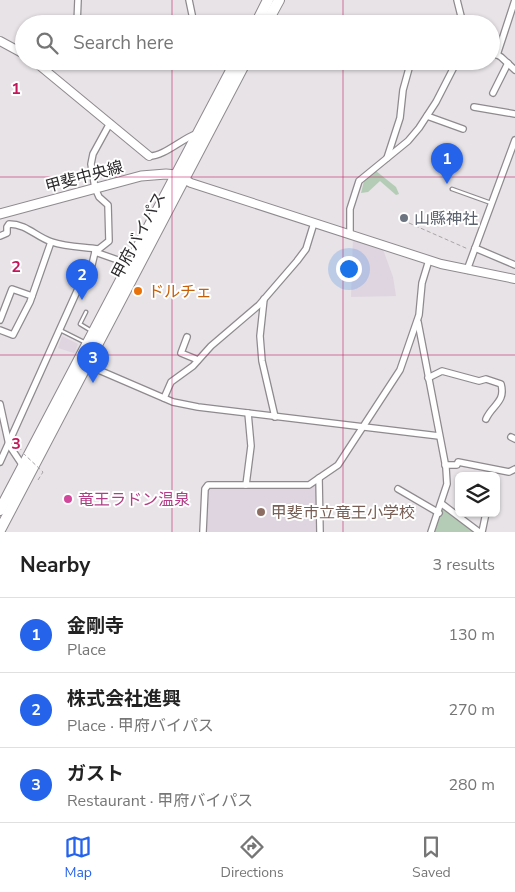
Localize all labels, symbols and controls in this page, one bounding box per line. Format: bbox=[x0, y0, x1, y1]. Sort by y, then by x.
search box bbox=[15, 15, 500, 70]
icon: search bbox=[33, 29, 61, 57]
text: Search here bbox=[73, 30, 174, 56]
text: 1 bbox=[11, 78, 21, 100]
pin: 1 bbox=[431, 143, 463, 184]
street label: 甲斐中央線 bbox=[43, 156, 126, 198]
street label: 甲府バイパス bbox=[107, 188, 171, 283]
place label: 山縣神社 bbox=[414, 208, 478, 230]
marker: 山縣神社 bbox=[398, 212, 410, 224]
text: 2 bbox=[11, 256, 21, 278]
your location bbox=[336, 256, 362, 282]
pin: 2 bbox=[66, 259, 98, 300]
place label: ドルチェ bbox=[148, 281, 212, 303]
marker: ドルチェ bbox=[132, 285, 144, 297]
pin: 3 bbox=[77, 342, 109, 383]
text: 3 bbox=[11, 433, 21, 455]
map controls bbox=[455, 472, 500, 517]
button: layers bbox=[455, 472, 500, 517]
place label: 竜王ラドン温泉 bbox=[78, 489, 190, 511]
marker: 竜王ラドン温泉 bbox=[62, 493, 74, 505]
place label: 甲斐市立竜王小学校 bbox=[271, 502, 415, 524]
marker: 甲斐市立竜王小学校 bbox=[255, 506, 267, 518]
text: Nearby bbox=[20, 551, 90, 579]
text: 3 results bbox=[433, 554, 495, 576]
text: 金剛寺 bbox=[67, 613, 124, 639]
text: 1 bbox=[31, 624, 41, 646]
text: 130 m bbox=[448, 624, 495, 646]
text: Place bbox=[67, 639, 106, 661]
text: 株式会社進興 bbox=[67, 686, 181, 712]
text: 2 bbox=[31, 699, 41, 721]
text: 270 m bbox=[448, 699, 495, 721]
text: Place · 甲府バイパス bbox=[67, 715, 214, 737]
text: ガスト bbox=[67, 761, 124, 787]
text: 3 bbox=[31, 774, 41, 796]
text: 280 m bbox=[448, 774, 495, 796]
text: Restaurant · 甲府バイパス bbox=[67, 790, 253, 812]
tab: Map bbox=[64, 833, 92, 882]
tab: Directions bbox=[221, 833, 284, 882]
tab: Saved bbox=[412, 833, 451, 882]

